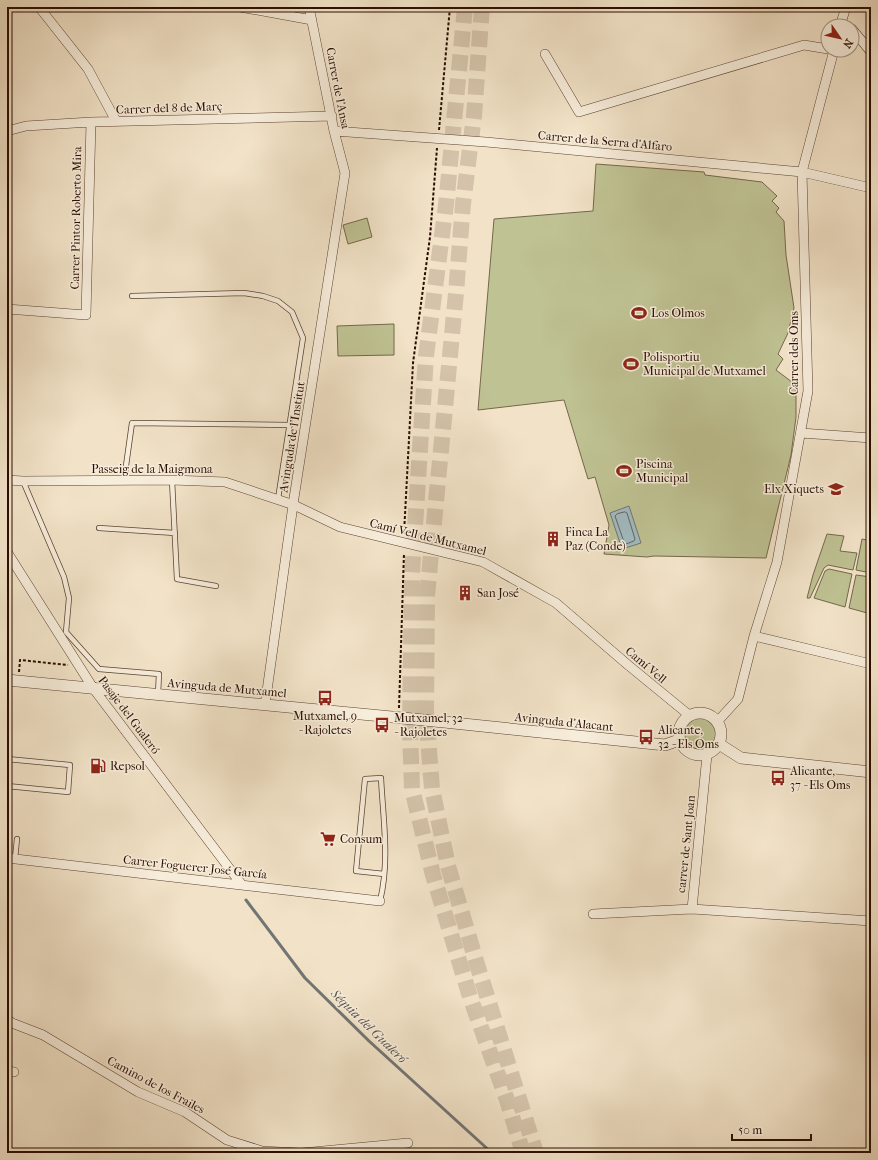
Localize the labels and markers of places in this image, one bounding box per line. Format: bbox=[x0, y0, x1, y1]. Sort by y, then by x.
sports icon: Los Olmos bbox=[630, 304, 648, 322]
place label: Los Olmos bbox=[651, 306, 705, 320]
place label: Polisportiu Municipal de Mutxamel bbox=[643, 350, 766, 378]
sports icon: Polisportiu Municipal de Mutxamel bbox=[622, 355, 640, 373]
place label: Piscina Municipal bbox=[636, 457, 689, 485]
sports icon: Piscina Municipal bbox=[615, 462, 633, 480]
school or university icon: Elx Xiquets bbox=[827, 480, 845, 498]
place label: Elx Xiquets bbox=[764, 482, 825, 496]
place label: Finca La Paz (Conde) bbox=[565, 525, 626, 553]
building icon: Finca La Paz (Conde) bbox=[544, 530, 562, 548]
building icon: San José bbox=[456, 584, 474, 602]
place label: San José bbox=[477, 586, 519, 600]
bus stop icon: Mutxamel, 9 - Rajoletes bbox=[316, 689, 334, 707]
place label: Mutxamel, 9 - Rajoletes bbox=[293, 709, 357, 737]
place label: Mutxamel, 32 - Rajoletes bbox=[394, 711, 463, 739]
bus stop icon: Mutxamel, 32 - Rajoletes bbox=[373, 716, 391, 734]
place label: Alicante, 32 - Els Oms bbox=[657, 723, 719, 751]
bus stop icon: Alicante, 32 - Els Oms bbox=[637, 728, 655, 746]
fuel station icon: Repsol bbox=[89, 757, 107, 775]
place label: Repsol bbox=[110, 759, 145, 773]
place label: Alicante, 37 - Els Oms bbox=[789, 764, 851, 792]
bus stop icon: Alicante, 37 - Els Oms bbox=[769, 769, 787, 787]
supermarket icon: Consum bbox=[319, 830, 337, 848]
place label: Consum bbox=[340, 832, 382, 846]

